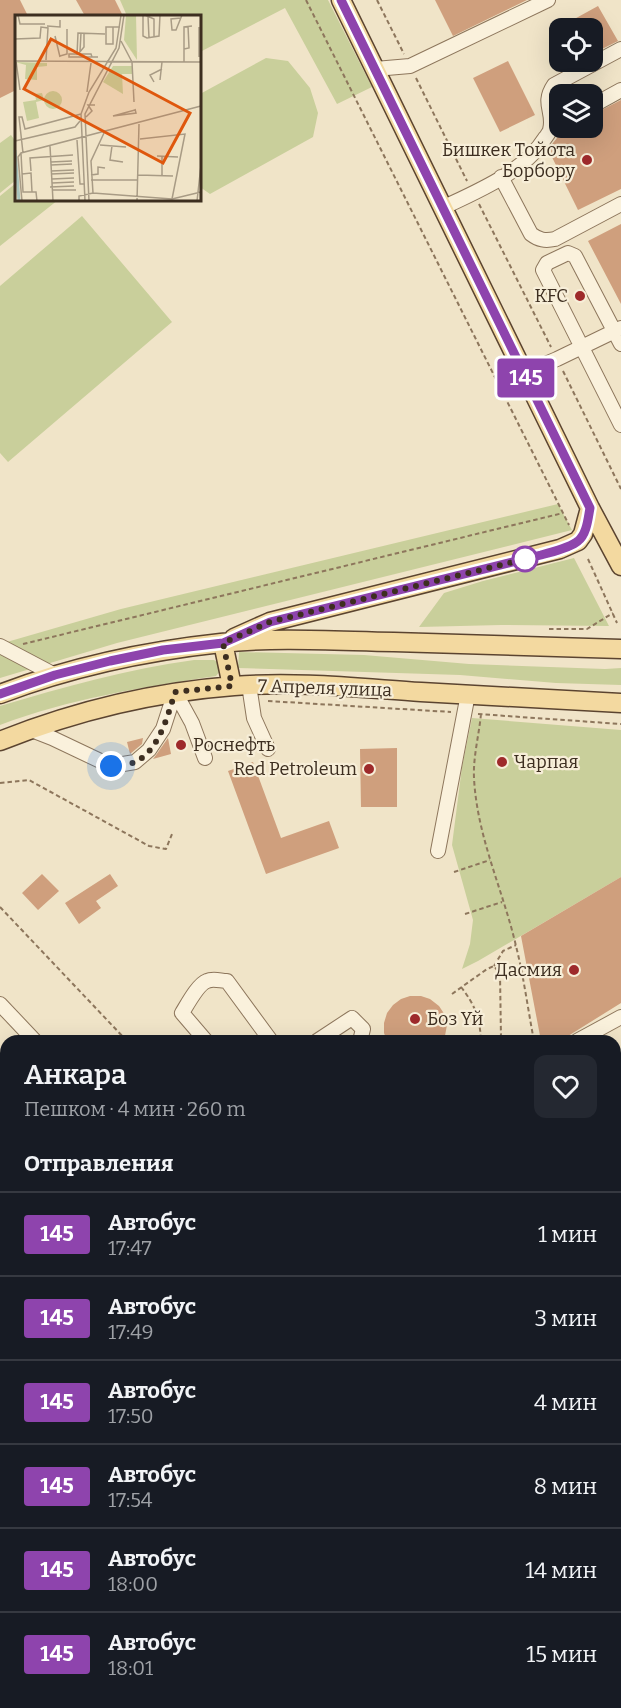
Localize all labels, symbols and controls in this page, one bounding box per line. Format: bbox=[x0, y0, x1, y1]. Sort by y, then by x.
inset map bbox=[15, 15, 201, 201]
map controls bbox=[549, 18, 603, 138]
button: locate bbox=[549, 18, 603, 72]
button: layers bbox=[549, 84, 603, 138]
place label: Бишкек Тойота Борбору bbox=[442, 139, 575, 182]
marker: Бишкек Тойота Борбору bbox=[580, 153, 594, 167]
place label: KFC bbox=[535, 285, 568, 307]
marker: KFC bbox=[573, 289, 587, 303]
line badge: 145 bbox=[492, 358, 560, 398]
text: 145 bbox=[509, 365, 543, 391]
unlabelled marker bbox=[512, 546, 538, 572]
street label: 7 Апреля улица bbox=[257, 675, 393, 701]
place label: Роснефть bbox=[193, 734, 275, 756]
marker: Роснефть bbox=[174, 738, 188, 752]
your location bbox=[96, 751, 126, 781]
place label: Чарпая bbox=[514, 751, 578, 773]
marker: Чарпая bbox=[495, 755, 509, 769]
place label: Red Petroleum bbox=[233, 758, 357, 780]
marker: Red Petroleum bbox=[362, 762, 376, 776]
place label: Дасмия bbox=[495, 959, 562, 981]
marker: Дасмия bbox=[567, 963, 581, 977]
place label: Боз Үй bbox=[427, 1008, 483, 1030]
marker: Боз Үй bbox=[408, 1012, 422, 1026]
button: heart bbox=[534, 1055, 597, 1118]
text: Анкара bbox=[24, 1058, 127, 1091]
text: Пешком · 4 мин · 260 m bbox=[24, 1097, 246, 1121]
text: Отправления bbox=[24, 1150, 174, 1177]
text: Автобус bbox=[108, 1209, 196, 1236]
text: 145 bbox=[40, 1221, 74, 1247]
text: 1 мин bbox=[538, 1221, 597, 1248]
text: 17:47 bbox=[108, 1236, 152, 1260]
text: Автобус bbox=[108, 1293, 196, 1320]
text: 145 bbox=[40, 1305, 74, 1331]
text: 3 мин bbox=[534, 1305, 597, 1332]
text: 17:49 bbox=[108, 1320, 154, 1344]
text: Автобус bbox=[108, 1377, 196, 1404]
text: 145 bbox=[40, 1389, 74, 1415]
text: 4 мин bbox=[534, 1389, 597, 1416]
text: 17:50 bbox=[108, 1404, 154, 1428]
text: Автобус bbox=[108, 1461, 196, 1488]
text: 145 bbox=[40, 1473, 74, 1499]
text: 8 мин bbox=[534, 1473, 597, 1500]
text: 17:54 bbox=[108, 1488, 153, 1512]
text: Автобус bbox=[108, 1545, 196, 1572]
text: 145 bbox=[40, 1557, 74, 1583]
text: 14 мин bbox=[525, 1557, 597, 1584]
text: 18:00 bbox=[108, 1572, 158, 1596]
text: Автобус bbox=[108, 1629, 196, 1656]
text: 145 bbox=[40, 1641, 74, 1667]
text: 15 мин bbox=[526, 1641, 597, 1668]
text: 18:01 bbox=[108, 1656, 153, 1680]

